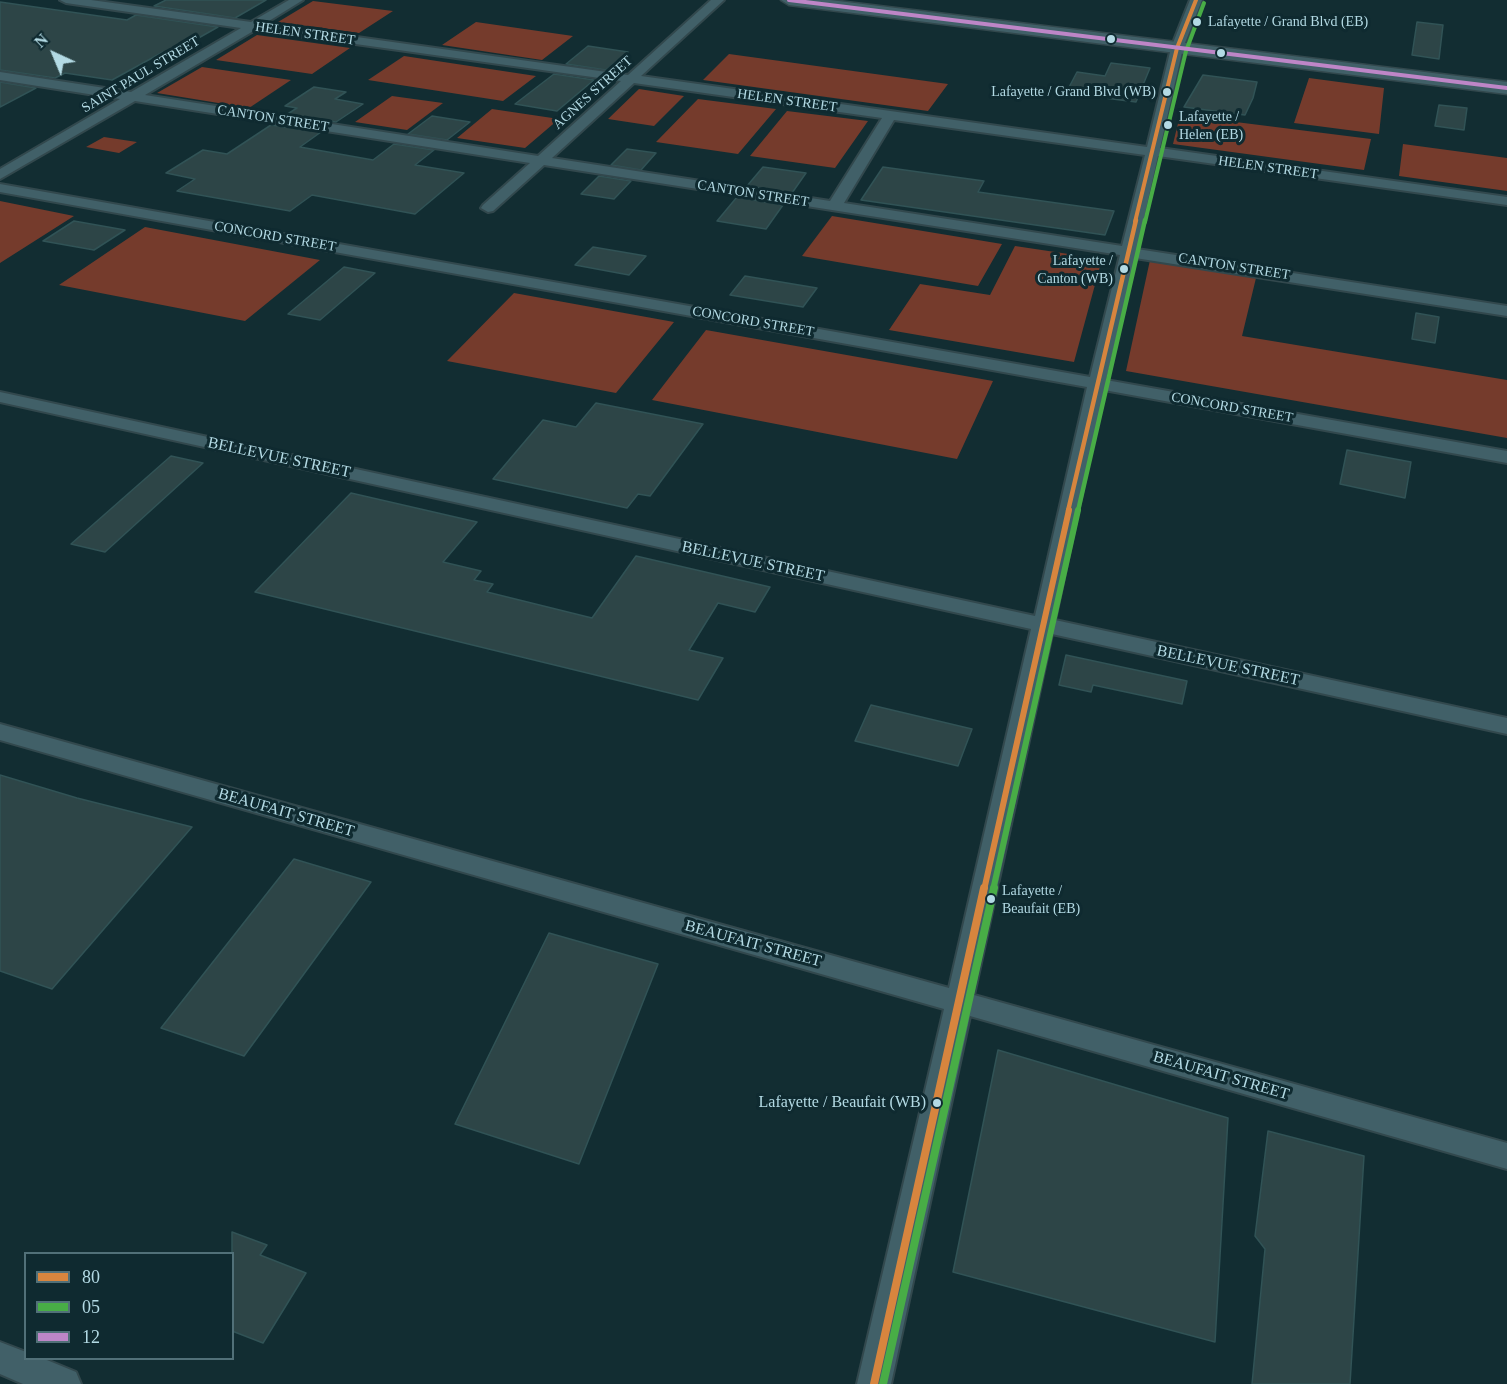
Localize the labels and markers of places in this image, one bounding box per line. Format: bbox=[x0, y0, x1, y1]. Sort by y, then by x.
place label: Lafayette / Grand Blvd (EB) bbox=[1208, 14, 1368, 30]
marker: Lafayette / Grand Blvd (EB) bbox=[1191, 16, 1203, 28]
unlabelled marker bbox=[1105, 33, 1117, 45]
unlabelled marker bbox=[1215, 47, 1227, 59]
place label: Lafayette / Grand Blvd (WB) bbox=[991, 84, 1156, 100]
marker: Lafayette / Grand Blvd (WB) bbox=[1161, 86, 1173, 98]
place label: Lafayette / Helen (EB) bbox=[1179, 109, 1243, 142]
marker: Lafayette / Helen (EB) bbox=[1162, 119, 1174, 131]
place label: Lafayette / Canton (WB) bbox=[1037, 253, 1113, 286]
marker: Lafayette / Canton (WB) bbox=[1118, 263, 1130, 275]
place label: Lafayette / Beaufait (EB) bbox=[1002, 883, 1080, 916]
marker: Lafayette / Beaufait (EB) bbox=[985, 893, 997, 905]
place label: Lafayette / Beaufait (WB) bbox=[759, 1093, 926, 1113]
marker: Lafayette / Beaufait (WB) bbox=[931, 1097, 943, 1109]

